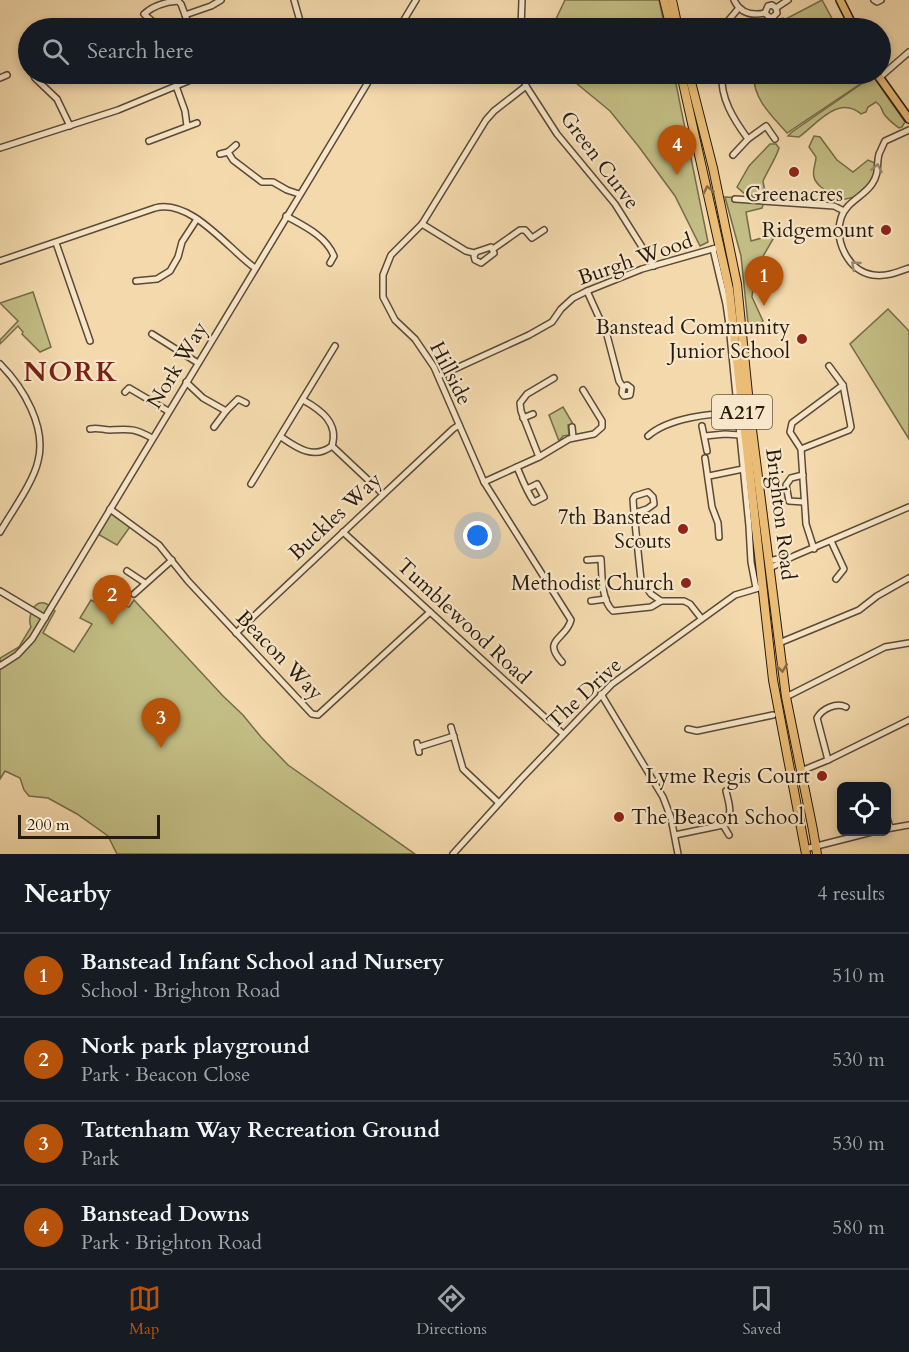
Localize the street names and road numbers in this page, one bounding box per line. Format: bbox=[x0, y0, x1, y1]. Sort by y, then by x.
street label: Green Curve bbox=[553, 105, 646, 215]
street label: Burgh Wood bbox=[574, 226, 696, 293]
street label: Nork Way bbox=[140, 316, 215, 414]
street label: Hillside bbox=[422, 336, 479, 410]
road number: A217 bbox=[712, 395, 772, 429]
street label: Brighton Road bbox=[758, 446, 803, 582]
street label: Buckles Way bbox=[282, 466, 388, 567]
street label: Tumblewood Road bbox=[390, 552, 537, 691]
street label: Beacon Way bbox=[229, 604, 330, 707]
street label: The Drive bbox=[540, 651, 628, 736]

